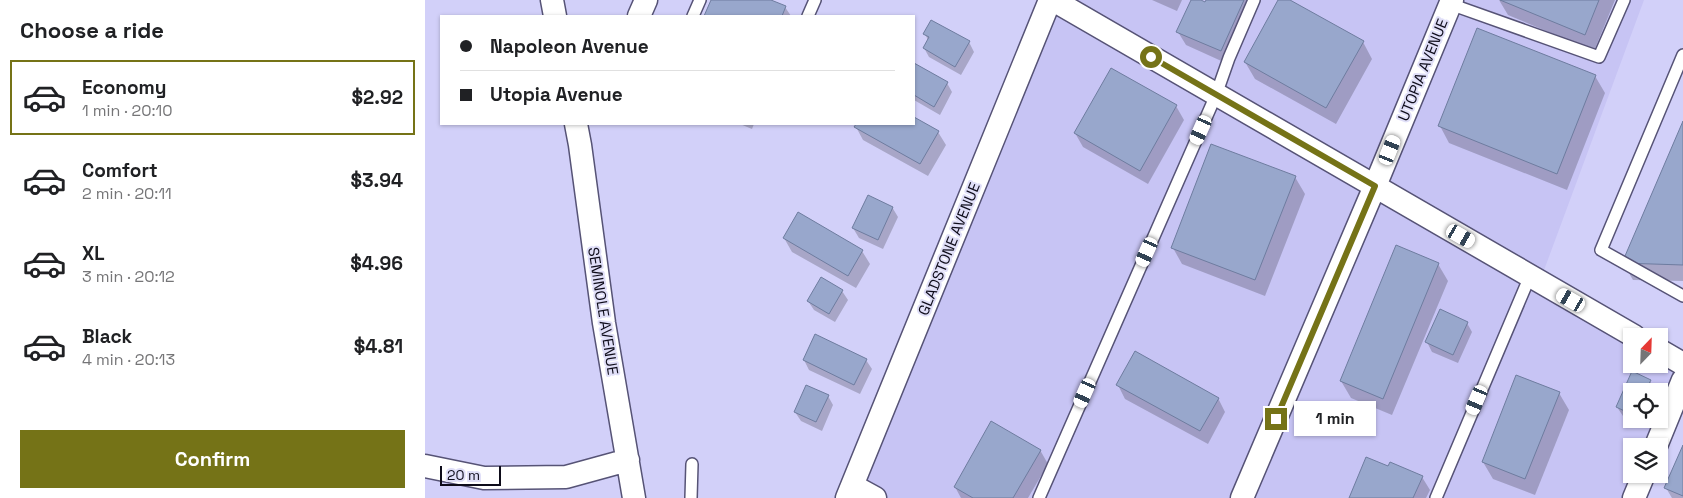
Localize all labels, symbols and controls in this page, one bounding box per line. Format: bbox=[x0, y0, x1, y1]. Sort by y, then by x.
text: Choose a ride bbox=[20, 16, 164, 44]
street label: UTOPIA AVENUE bbox=[1393, 16, 1452, 124]
text: Napoleon Avenue bbox=[490, 34, 649, 59]
route start bbox=[1140, 46, 1162, 68]
icon: car bbox=[22, 75, 67, 120]
text: Economy bbox=[82, 75, 166, 100]
text: Utopia Avenue bbox=[490, 82, 623, 107]
text: $2.92 bbox=[352, 85, 403, 110]
text: 1 min · 20:10 bbox=[82, 100, 172, 121]
car bbox=[1188, 113, 1213, 147]
car bbox=[1377, 133, 1402, 167]
icon: car bbox=[22, 158, 67, 203]
text: Comfort bbox=[82, 158, 158, 183]
text: $3.94 bbox=[350, 168, 403, 193]
street label: GLADSTONE AVENUE bbox=[913, 180, 984, 318]
text: 2 min · 20:11 bbox=[82, 183, 172, 204]
car bbox=[1444, 222, 1477, 250]
car bbox=[1134, 235, 1159, 269]
icon: car bbox=[22, 241, 67, 286]
text: XL bbox=[82, 241, 105, 266]
street label: SEMINOLE AVENUE bbox=[584, 246, 623, 376]
text: $4.96 bbox=[350, 251, 403, 276]
text: 3 min · 20:12 bbox=[82, 266, 175, 287]
car bbox=[1554, 286, 1587, 314]
icon: car bbox=[22, 324, 67, 369]
text: Black bbox=[82, 324, 132, 349]
north arrow bbox=[1623, 328, 1667, 372]
map controls bbox=[1623, 328, 1668, 483]
text: $4.81 bbox=[354, 334, 403, 359]
text: 4 min · 20:13 bbox=[82, 349, 175, 370]
car bbox=[1072, 376, 1097, 410]
car bbox=[1464, 383, 1489, 417]
button: locate bbox=[1623, 383, 1668, 428]
callout: 1 min bbox=[1293, 402, 1376, 436]
route end bbox=[1265, 408, 1287, 430]
text: 1 min bbox=[1315, 408, 1355, 429]
button: Confirm bbox=[20, 430, 405, 488]
button: layers bbox=[1623, 438, 1668, 483]
scale bar bbox=[440, 463, 501, 486]
text: 20 m bbox=[447, 466, 480, 484]

